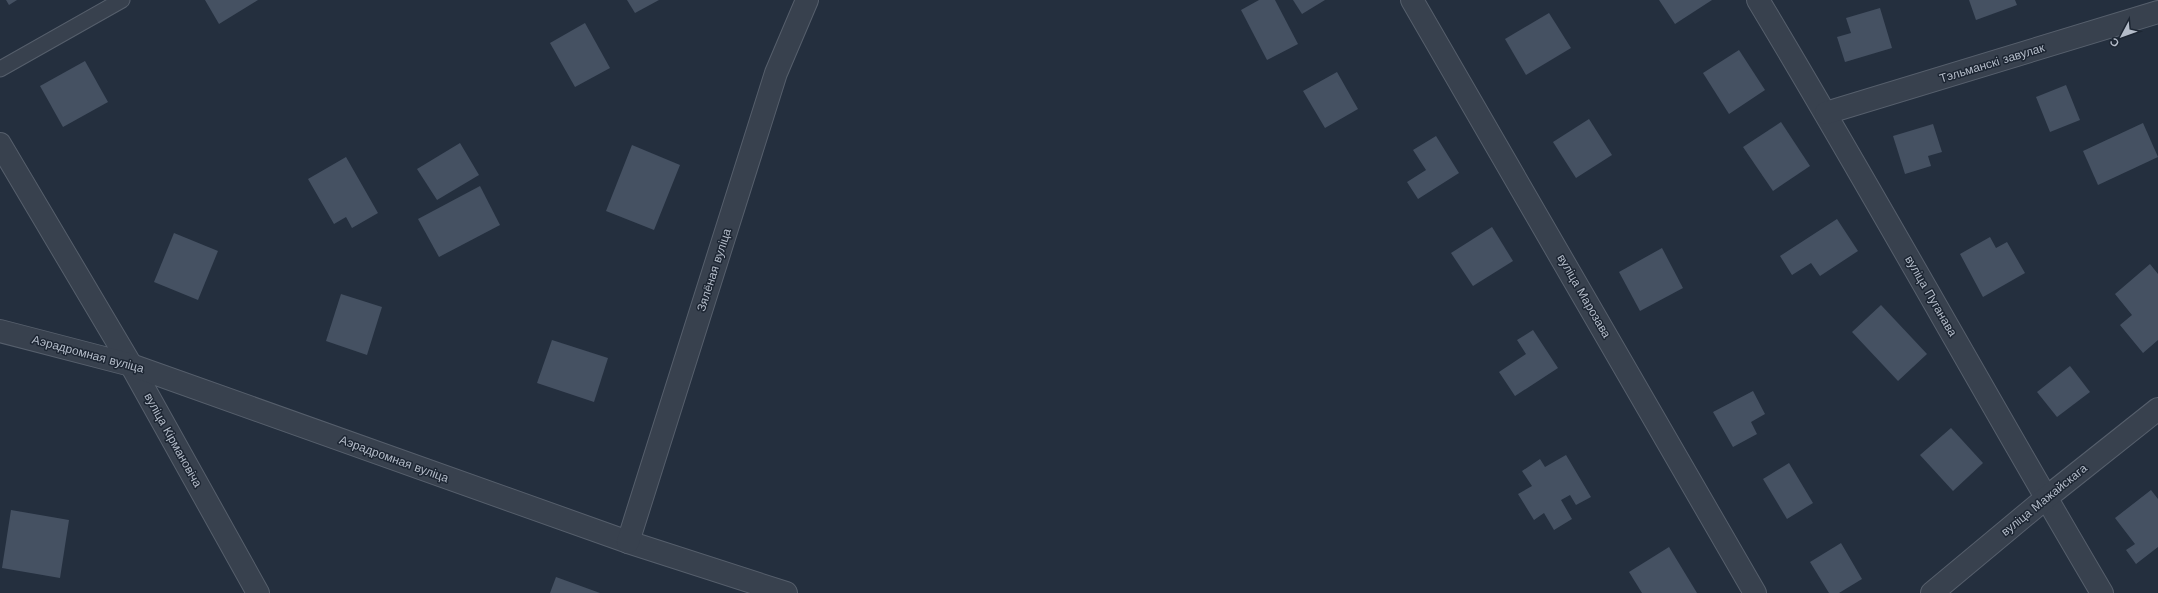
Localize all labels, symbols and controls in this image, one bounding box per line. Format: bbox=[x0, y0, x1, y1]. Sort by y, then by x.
north arrow bbox=[2102, 16, 2142, 56]
text: С bbox=[2107, 35, 2122, 49]
street label: Тэльманскі завулак bbox=[1938, 40, 2047, 86]
street label: Зялёная вуліца bbox=[694, 226, 734, 313]
street label: вуліца Марозава bbox=[1554, 252, 1614, 341]
street label: вуліца Пуганава bbox=[1902, 253, 1960, 339]
street label: Аэрадромная вуліца bbox=[31, 332, 146, 376]
street label: вуліца Кірмановіча bbox=[141, 390, 205, 490]
street label: Аэрадромная вуліца bbox=[337, 433, 451, 485]
street label: вуліца Мажайскага bbox=[1998, 461, 2090, 539]

